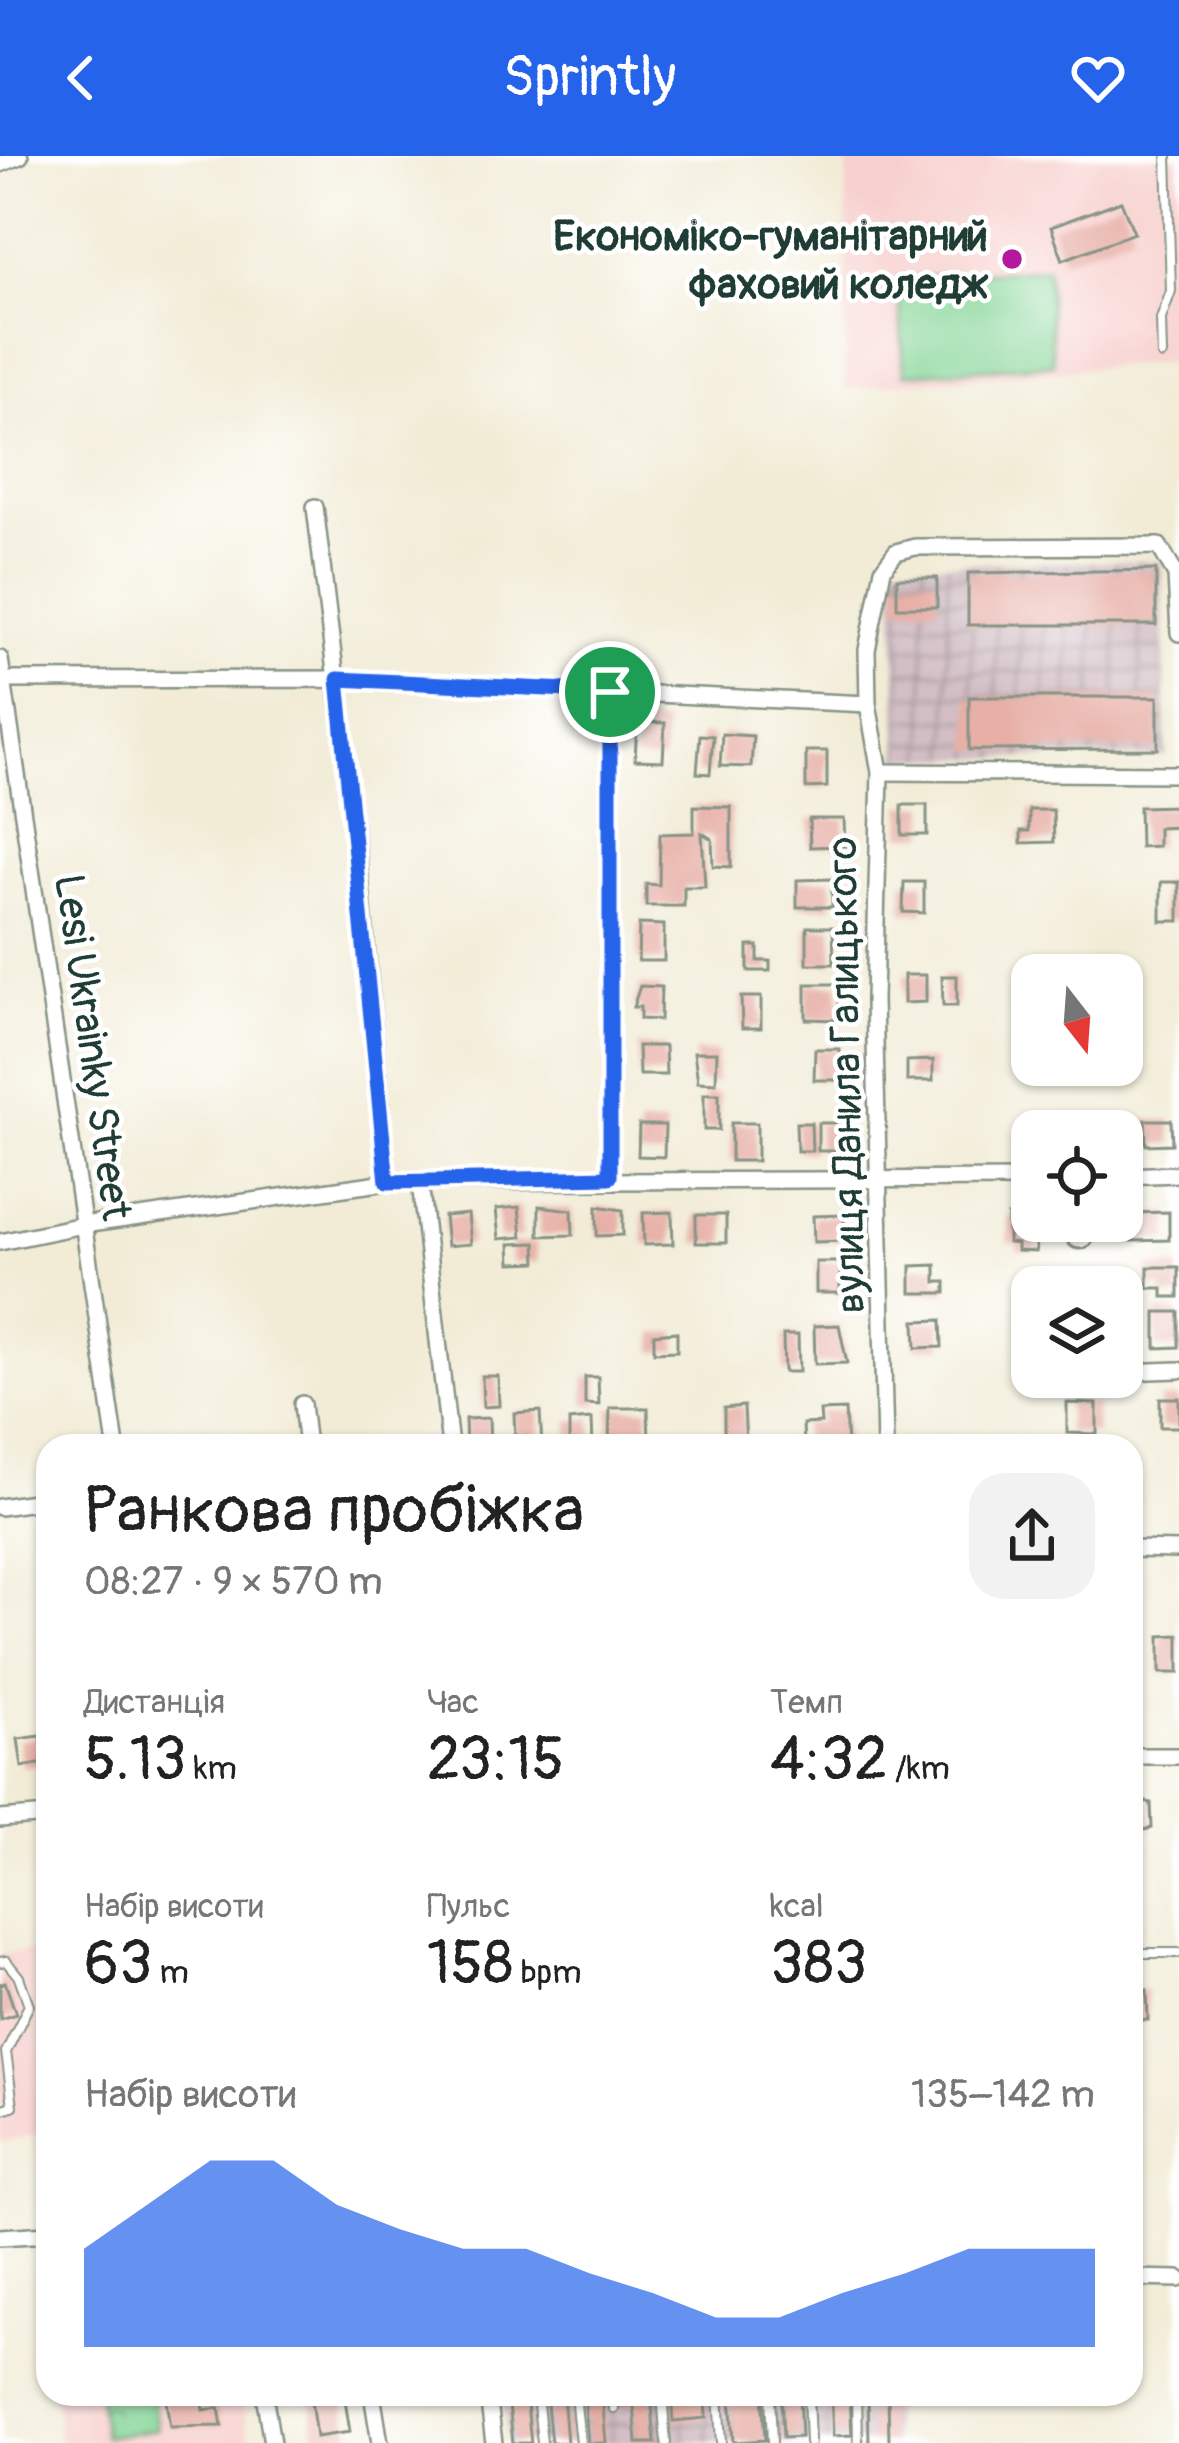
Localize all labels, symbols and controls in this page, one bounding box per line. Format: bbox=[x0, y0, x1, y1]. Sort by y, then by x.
text: Sprintly bbox=[503, 44, 676, 112]
icon: back bbox=[48, 45, 114, 111]
icon: heart bbox=[1065, 45, 1131, 111]
place label: Економіко-гуманітарний фаховий коледж bbox=[553, 211, 989, 311]
marker: Економіко-гуманітарний фаховий коледж bbox=[999, 246, 1025, 272]
pin bbox=[559, 641, 661, 743]
icon: arrive bbox=[577, 659, 643, 725]
street label: вулиця Данила Галицького bbox=[817, 836, 877, 1314]
street label: Lesi Ukrainky Street bbox=[42, 871, 142, 1224]
north arrow bbox=[1011, 954, 1143, 1086]
map controls bbox=[1011, 954, 1143, 1398]
button: locate bbox=[1011, 1110, 1143, 1242]
button: layers bbox=[1011, 1266, 1143, 1398]
text: Ранкова пробіжка bbox=[84, 1470, 584, 1553]
button: share bbox=[969, 1473, 1095, 1599]
text: 08:27 · 9 × 570 m bbox=[84, 1557, 383, 1606]
text: Дистанція bbox=[84, 1682, 225, 1723]
text: Час bbox=[427, 1682, 479, 1723]
text: Темп bbox=[770, 1682, 843, 1723]
text: 5.13 bbox=[84, 1723, 187, 1798]
text: 23:15 bbox=[427, 1723, 564, 1798]
text: 4:32 bbox=[770, 1723, 888, 1798]
text: km bbox=[187, 1748, 237, 1789]
text: /km bbox=[888, 1748, 950, 1789]
text: Набір висоти bbox=[84, 1886, 263, 1927]
text: Пульс bbox=[427, 1886, 510, 1927]
text: kcal bbox=[770, 1886, 824, 1927]
text: 63 bbox=[84, 1927, 152, 2002]
text: 158 bbox=[427, 1927, 513, 2002]
text: 383 bbox=[770, 1927, 867, 2002]
text: m bbox=[152, 1952, 189, 1993]
text: bpm bbox=[513, 1952, 581, 1993]
text: Набір висоти bbox=[84, 2070, 296, 2119]
text: 135–142 m bbox=[911, 2070, 1095, 2119]

